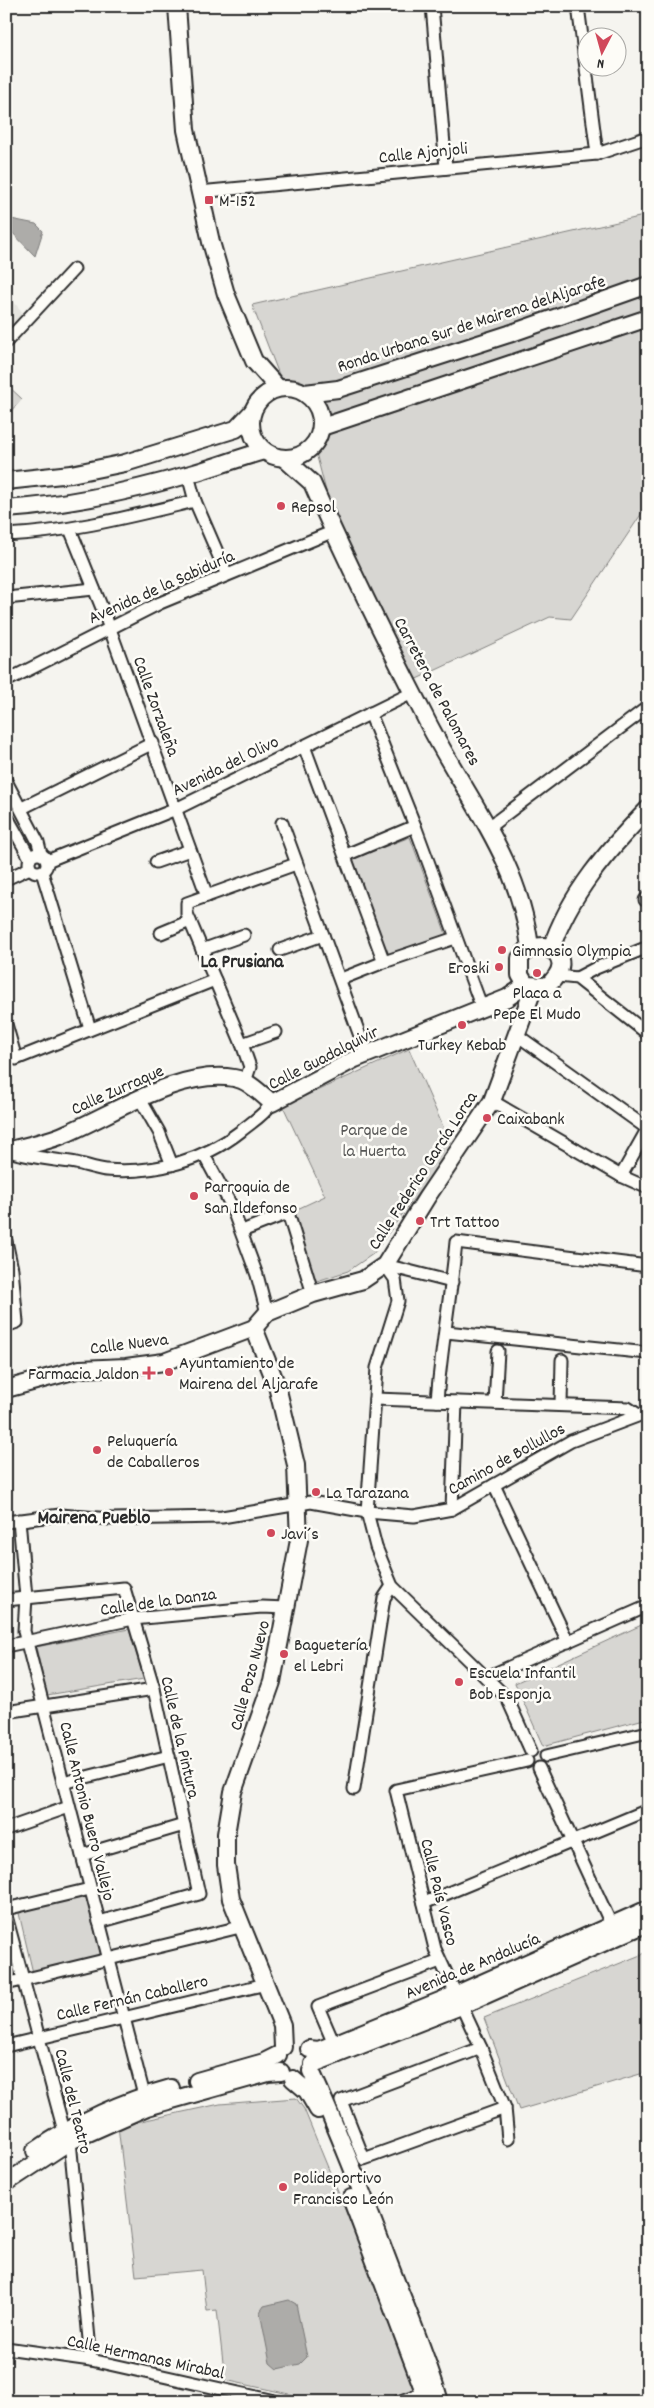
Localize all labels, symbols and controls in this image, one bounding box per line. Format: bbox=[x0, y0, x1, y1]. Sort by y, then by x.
north arrow bbox=[576, 28, 626, 78]
text: N bbox=[596, 53, 605, 73]
street label: Calle Ajonjoli bbox=[378, 137, 469, 172]
place label: M-152 bbox=[219, 190, 256, 215]
marker: M-152 bbox=[203, 194, 215, 206]
street label: Ronda Urbana Sur de Mairena delAljarafe bbox=[334, 270, 609, 381]
place label: Repsol bbox=[291, 496, 337, 521]
marker: Repsol bbox=[275, 500, 287, 512]
street label: Avenida de la Sabiduría bbox=[85, 545, 239, 632]
street label: Carretera de Palomares bbox=[386, 614, 486, 771]
street label: Calle Zorzaleña bbox=[125, 653, 185, 761]
street label: Avenida del Olivo bbox=[168, 731, 284, 804]
place label: Gimnasio Olympia bbox=[512, 940, 631, 965]
marker: Gimnasio Olympia bbox=[496, 944, 508, 956]
district label: La Prusiana bbox=[201, 950, 285, 977]
place label: Eroski bbox=[448, 957, 489, 982]
marker: Eroski bbox=[493, 961, 505, 973]
marker: Placa a Pepe El Mudo bbox=[531, 967, 543, 979]
place label: Placa a Pepe El Mudo bbox=[493, 982, 581, 1028]
marker: Turkey Kebab bbox=[456, 1019, 468, 1031]
street label: Calle Guadalquivir bbox=[265, 1020, 384, 1098]
place label: Turkey Kebab bbox=[418, 1034, 507, 1059]
street label: Calle Zurraque bbox=[68, 1060, 168, 1123]
street label: Calle Federico García Lorca bbox=[363, 1087, 485, 1256]
place label: Caixabank bbox=[497, 1108, 565, 1133]
marker: Caixabank bbox=[481, 1112, 493, 1124]
park label: Parque de la Huerta bbox=[340, 1119, 408, 1165]
place label: Parroquia de San Ildefonso bbox=[204, 1176, 297, 1222]
marker: Parroquia de San Ildefonso bbox=[188, 1190, 200, 1202]
place label: Trt Tattoo bbox=[430, 1211, 500, 1236]
marker: Trt Tattoo bbox=[414, 1215, 426, 1227]
street label: Calle Nueva bbox=[89, 1328, 170, 1363]
place label: Ayuntamiento de Mairena del Aljarafe bbox=[179, 1352, 318, 1398]
place label: Farmacia Jaldon bbox=[28, 1363, 139, 1388]
marker: Ayuntamiento de Mairena del Aljarafe bbox=[163, 1366, 175, 1378]
marker: Farmacia Jaldon bbox=[143, 1367, 155, 1379]
street label: Camino de Bollullos bbox=[444, 1418, 571, 1503]
place label: Peluquería de Caballeros bbox=[107, 1430, 200, 1476]
marker: Peluquería de Caballeros bbox=[91, 1444, 103, 1456]
place label: La Tarazana bbox=[326, 1482, 409, 1507]
marker: La Tarazana bbox=[310, 1486, 322, 1498]
district label: Mairena Pueblo bbox=[38, 1505, 151, 1533]
place label: Javi´s bbox=[281, 1523, 319, 1548]
marker: Javi´s bbox=[265, 1527, 277, 1539]
street label: Calle de la Danza bbox=[99, 1583, 218, 1624]
street label: Calle Pozo Nuevo bbox=[225, 1618, 278, 1734]
place label: Baguetería el Lebri bbox=[294, 1634, 368, 1680]
marker: Baguetería el Lebri bbox=[278, 1648, 290, 1660]
place label: Escuela Infantil Bob Esponja bbox=[469, 1662, 576, 1708]
street label: Calle de la Pintura bbox=[152, 1674, 205, 1802]
marker: Escuela Infantil Bob Esponja bbox=[453, 1676, 465, 1688]
street label: Calle Antonio Buero Vallejo bbox=[51, 1719, 120, 1904]
street label: Calle País Vasco bbox=[412, 1836, 463, 1949]
street label: Avenida de Andalucía bbox=[402, 1927, 545, 2007]
street label: Calle Fernán Caballero bbox=[54, 1970, 211, 2029]
street label: Calle del Teatro bbox=[46, 2046, 97, 2157]
place label: Polideportivo Francisco León bbox=[293, 2167, 394, 2213]
marker: Polideportivo Francisco León bbox=[277, 2181, 289, 2193]
street label: Calle Hermanas Mirabal bbox=[64, 2330, 227, 2388]

